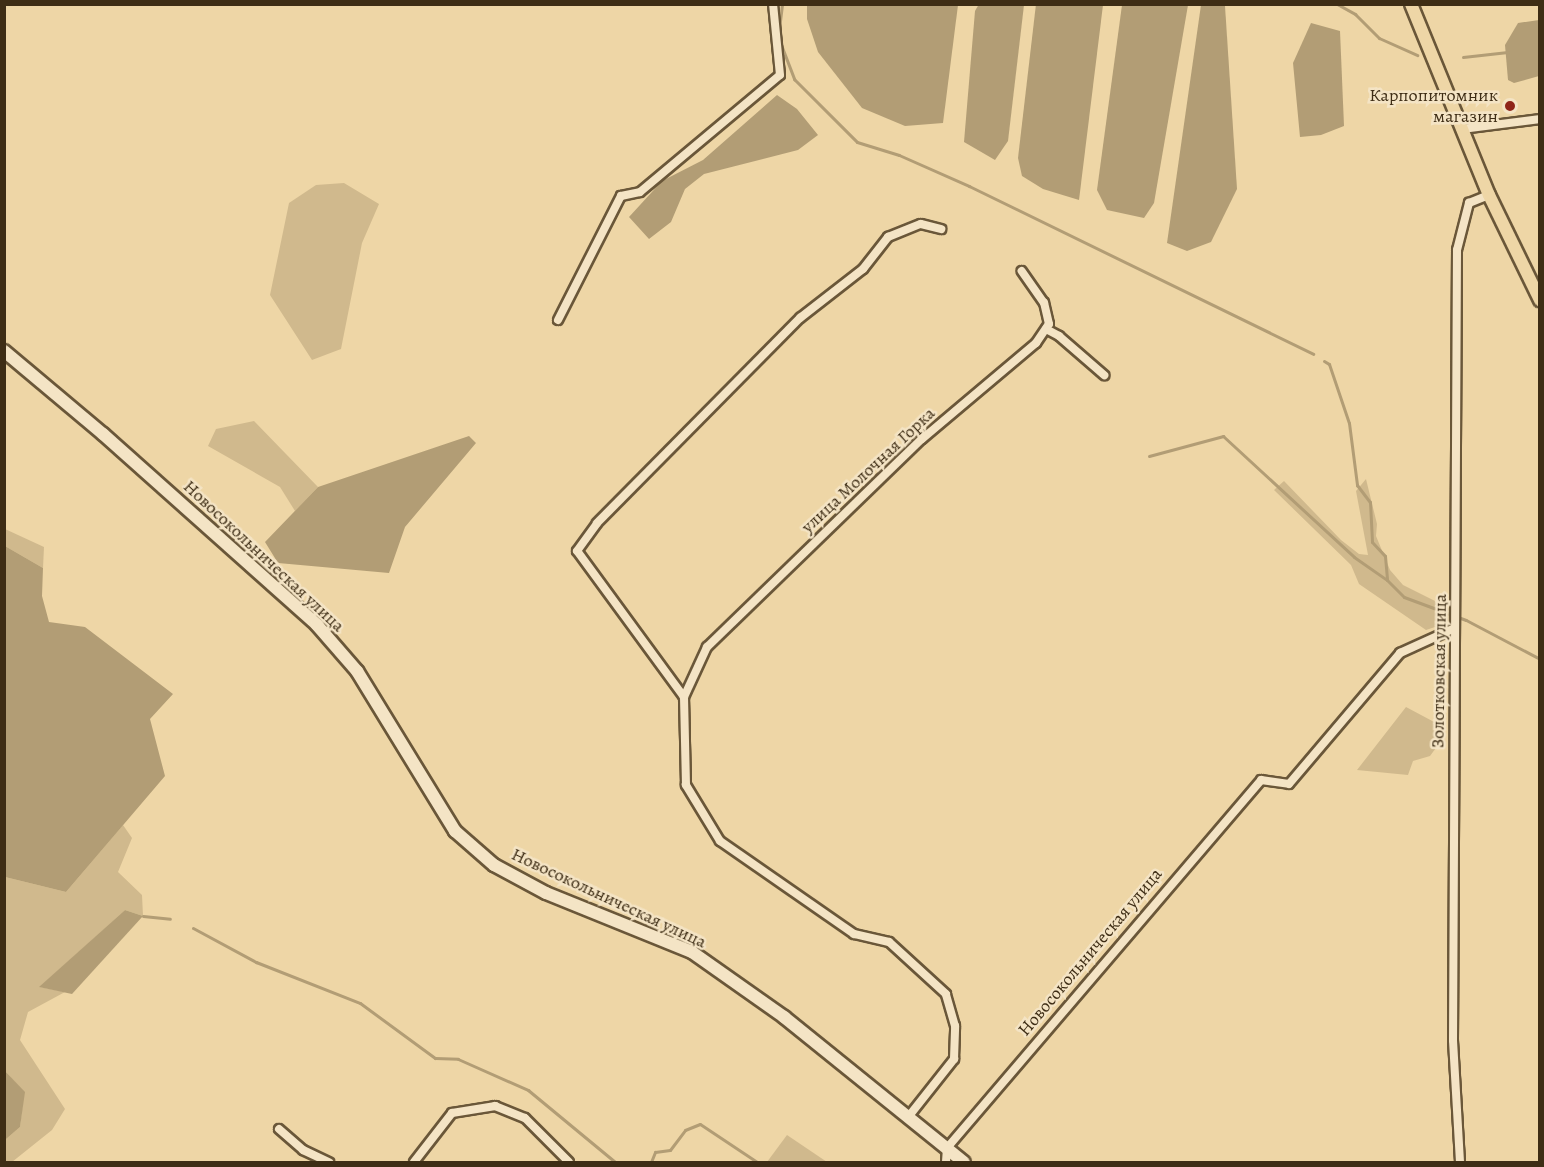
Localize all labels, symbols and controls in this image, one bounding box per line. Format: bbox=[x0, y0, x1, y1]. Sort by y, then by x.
place label: Карпопитомник магазин bbox=[1369, 85, 1498, 128]
marker: Карпопитомник магазин bbox=[1503, 99, 1517, 113]
street label: улица Молочная Горка bbox=[797, 403, 939, 537]
street label: Новосокольническая улица bbox=[179, 476, 349, 636]
street label: Золотковская улица bbox=[1427, 594, 1451, 748]
street label: Новосокольническая улица bbox=[508, 843, 710, 953]
street label: Новосокольническая улица bbox=[1013, 864, 1167, 1040]

